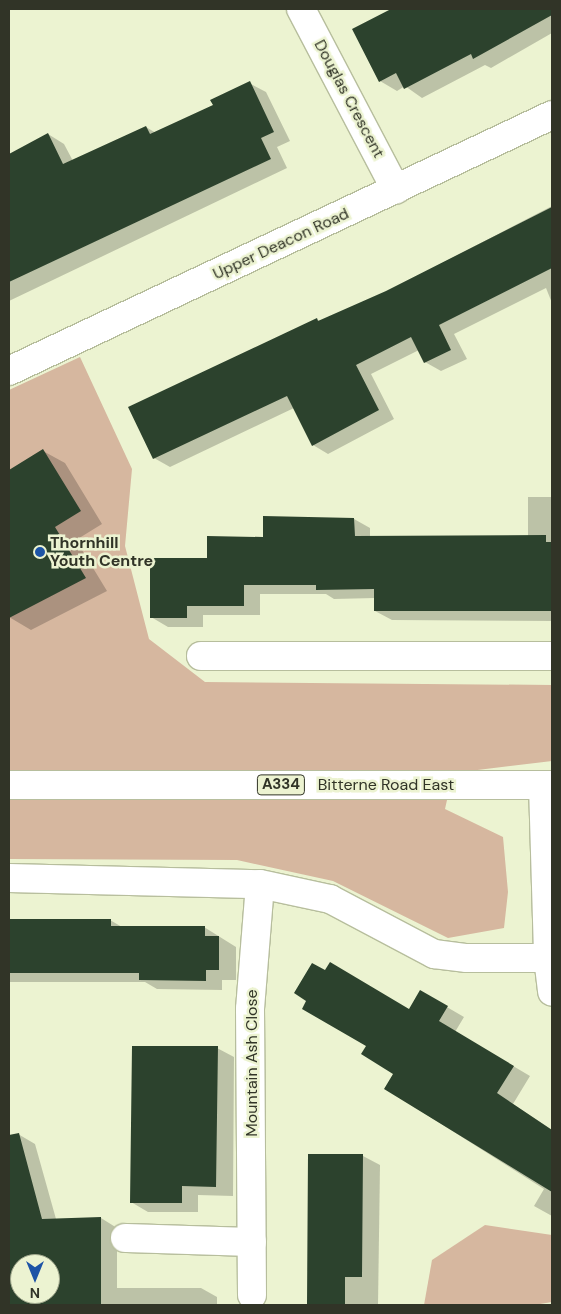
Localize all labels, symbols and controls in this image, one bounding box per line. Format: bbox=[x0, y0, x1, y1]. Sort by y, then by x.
street label: Douglas Crescent bbox=[310, 37, 388, 161]
street label: Upper Deacon Road bbox=[210, 204, 352, 284]
place label: Thornhill Youth Centre bbox=[50, 533, 153, 571]
marker: Thornhill Youth Centre bbox=[34, 546, 46, 558]
road number: A334 bbox=[256, 772, 306, 798]
street label: Bitterne Road East bbox=[318, 775, 454, 795]
street label: Mountain Ash Close bbox=[242, 989, 262, 1137]
north arrow bbox=[10, 1254, 60, 1304]
text: N bbox=[30, 1284, 40, 1302]

